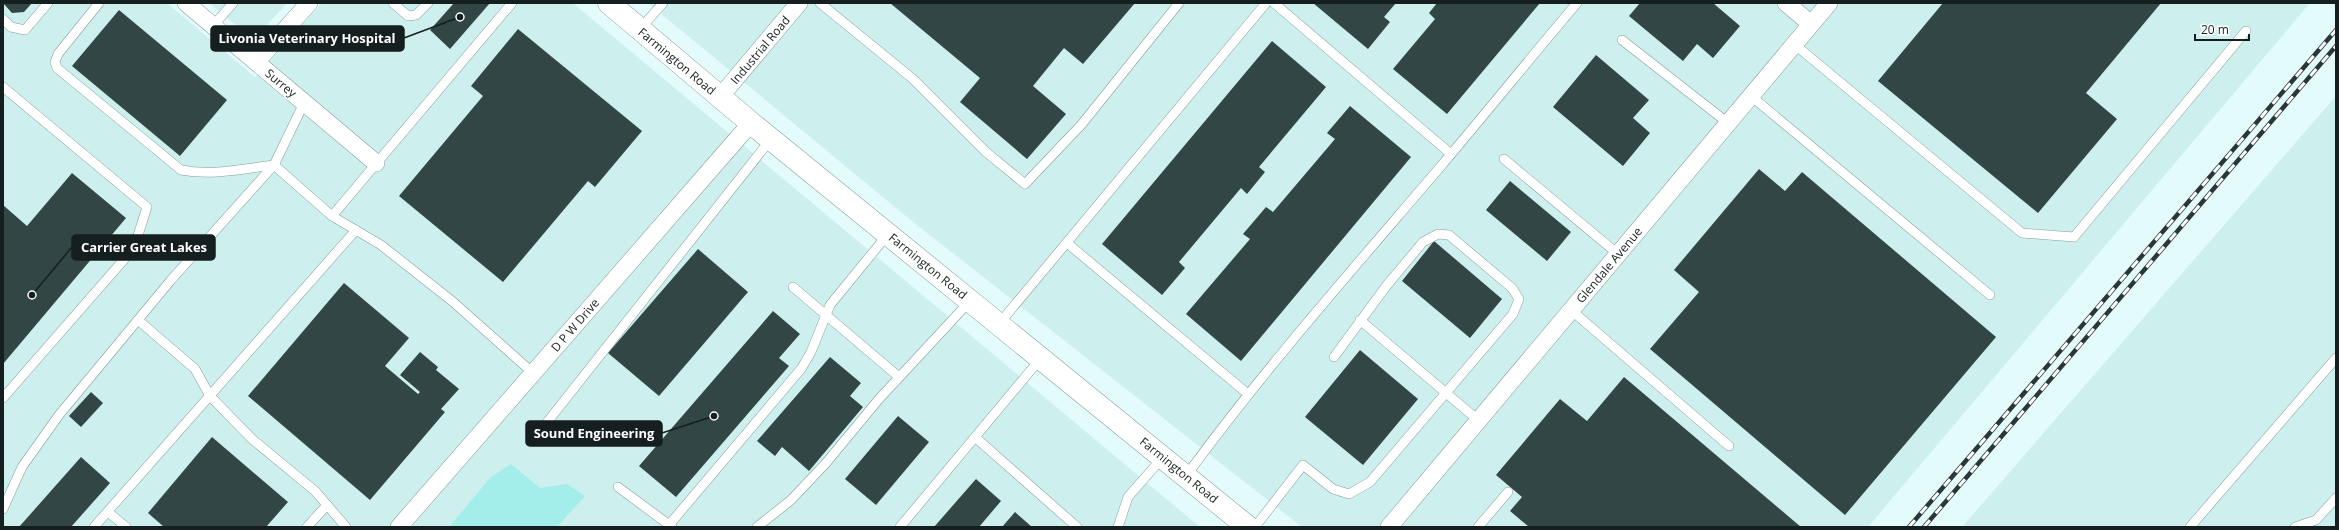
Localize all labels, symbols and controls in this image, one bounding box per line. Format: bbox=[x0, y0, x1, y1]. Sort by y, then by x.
street label: Industrial Road bbox=[726, 12, 794, 88]
scale bar bbox=[2195, 16, 2249, 42]
text: 20 m bbox=[2201, 21, 2229, 38]
street label: Farmington Road bbox=[635, 24, 719, 98]
callout: Livonia Veterinary Hospital bbox=[211, 26, 404, 51]
text: Livonia Veterinary Hospital bbox=[218, 29, 396, 47]
street label: Surrey bbox=[262, 65, 301, 102]
street label: Glendale Avenue bbox=[1572, 223, 1646, 307]
street label: Farmington Road bbox=[885, 229, 971, 303]
callout: Carrier Great Lakes bbox=[72, 235, 215, 260]
text: Carrier Great Lakes bbox=[81, 238, 207, 256]
street label: D P W Drive bbox=[547, 294, 603, 355]
callout: Sound Engineering bbox=[526, 421, 662, 446]
text: Sound Engineering bbox=[534, 424, 655, 442]
street label: Farmington Road bbox=[1136, 433, 1222, 507]

